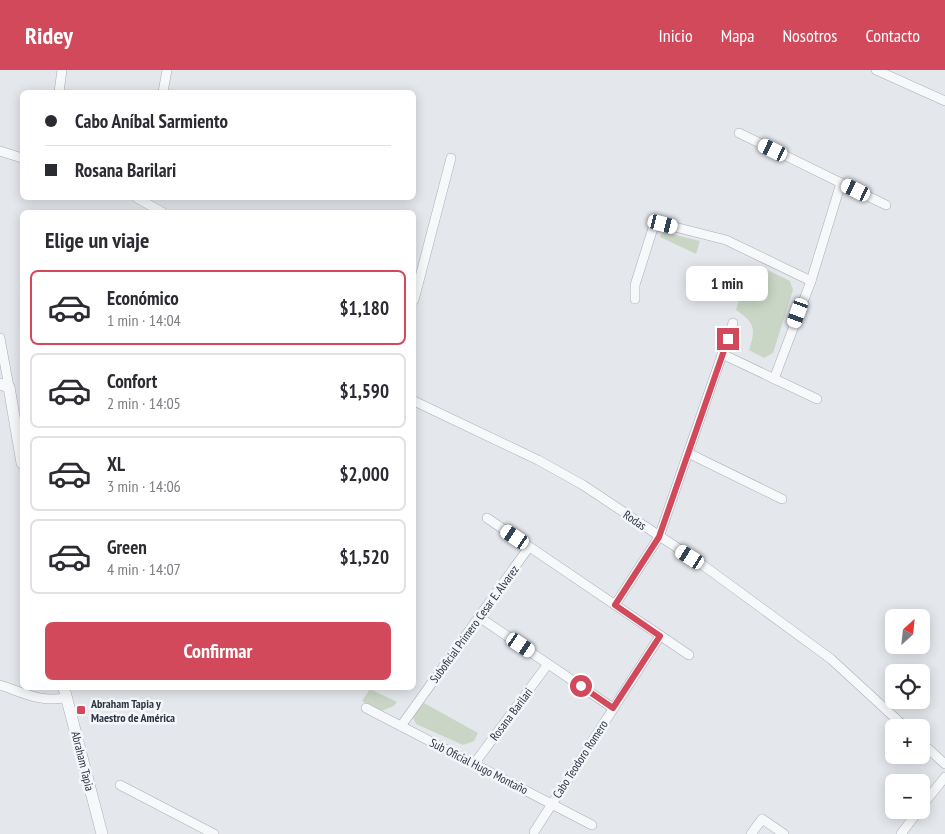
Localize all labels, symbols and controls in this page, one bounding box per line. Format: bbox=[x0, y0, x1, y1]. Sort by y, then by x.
text: Ridey bbox=[25, 20, 73, 51]
text: Inicio bbox=[659, 24, 693, 47]
text: Mapa bbox=[721, 24, 754, 47]
text: Nosotros bbox=[782, 24, 837, 47]
text: Contacto bbox=[865, 24, 920, 47]
text: Cabo Aníbal Sarmiento bbox=[75, 109, 228, 133]
car bbox=[756, 137, 789, 163]
text: Rosana Barilari bbox=[75, 158, 176, 182]
car bbox=[839, 177, 872, 203]
car bbox=[646, 213, 679, 235]
text: Elige un viaje bbox=[45, 226, 149, 254]
callout: 1 min bbox=[687, 266, 769, 302]
text: 1 min bbox=[711, 273, 743, 293]
icon: car bbox=[47, 285, 92, 330]
text: Económico bbox=[107, 286, 179, 310]
text: $1,180 bbox=[339, 296, 389, 320]
car bbox=[785, 296, 810, 330]
text: 1 min · 14:04 bbox=[107, 310, 181, 330]
route end bbox=[717, 328, 739, 350]
icon: car bbox=[47, 368, 92, 413]
text: Confort bbox=[107, 369, 157, 393]
text: $1,590 bbox=[339, 379, 389, 403]
text: 2 min · 14:05 bbox=[107, 393, 181, 413]
icon: car bbox=[47, 451, 92, 496]
text: XL bbox=[107, 452, 125, 476]
text: $2,000 bbox=[339, 462, 389, 486]
text: 3 min · 14:06 bbox=[107, 476, 181, 496]
street label: Rodas bbox=[621, 507, 649, 533]
car bbox=[498, 522, 531, 552]
icon: car bbox=[47, 534, 92, 579]
text: Green bbox=[107, 535, 147, 559]
car bbox=[673, 543, 706, 571]
text: $1,520 bbox=[339, 545, 389, 569]
text: 4 min · 14:07 bbox=[107, 559, 181, 579]
street label: Suboficial Primero Cesar E. Alvarez bbox=[426, 562, 522, 686]
north arrow bbox=[885, 609, 930, 654]
map controls bbox=[885, 609, 930, 819]
button: Confirmar bbox=[45, 622, 391, 680]
car bbox=[504, 630, 537, 660]
button: locate bbox=[885, 664, 930, 709]
route start bbox=[570, 675, 592, 697]
street label: Rosana Barilari bbox=[486, 685, 536, 743]
place label: Abraham Tapia y Maestro de América bbox=[90, 696, 175, 725]
marker: Abraham Tapia y Maestro de América bbox=[75, 704, 87, 716]
street label: Cabo Teodoro Romero bbox=[549, 717, 611, 801]
button: + bbox=[885, 719, 930, 764]
street label: Abraham Tapia bbox=[68, 730, 98, 793]
street label: Sub Oficial Hugo Montaño bbox=[427, 735, 531, 797]
button: − bbox=[885, 774, 930, 819]

